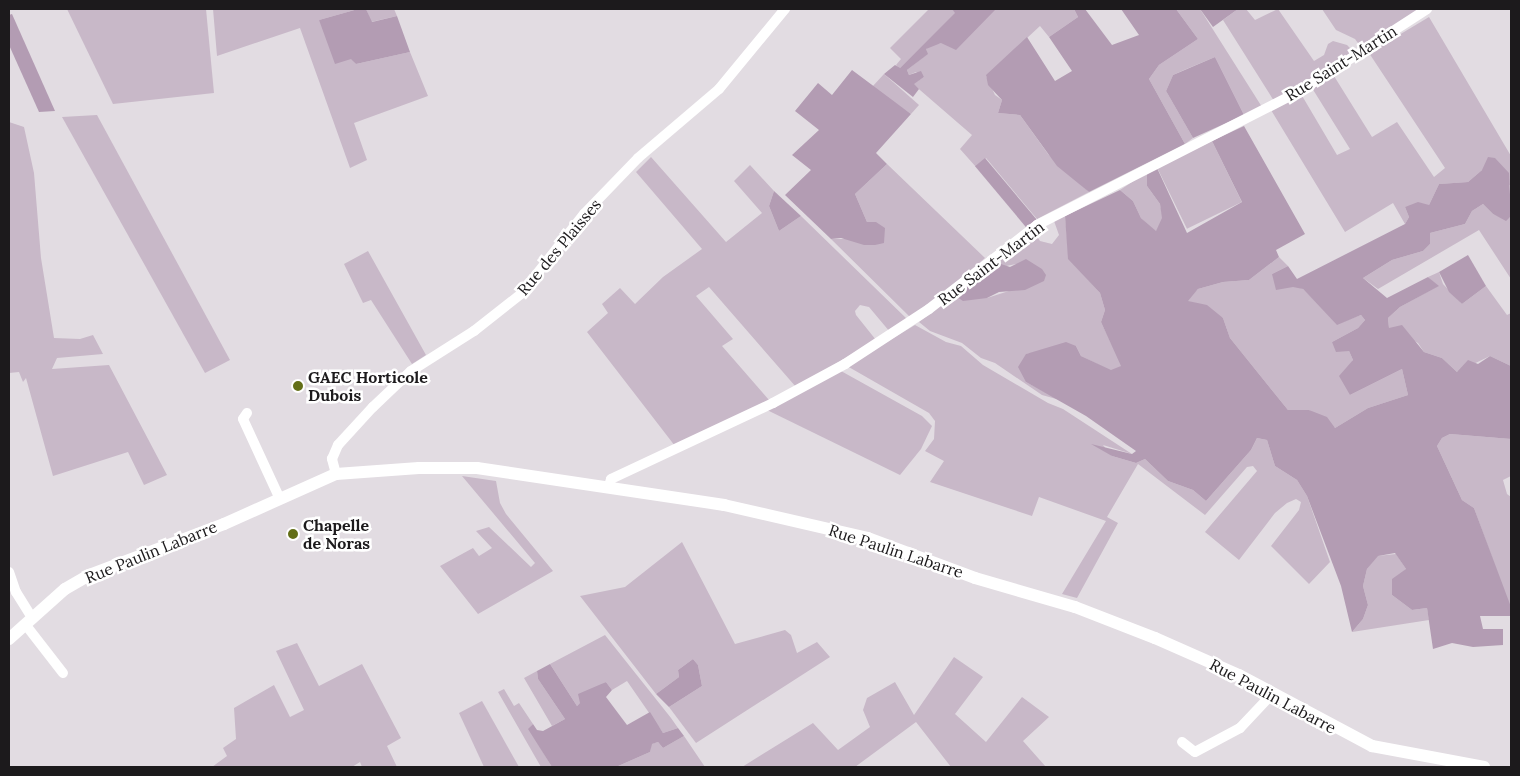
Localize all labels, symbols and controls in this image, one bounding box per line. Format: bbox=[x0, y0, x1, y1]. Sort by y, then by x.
street label: Rue Saint-Martin bbox=[1282, 21, 1400, 105]
street label: Rue des Plaisses bbox=[513, 195, 605, 299]
street label: Rue Saint-Martin bbox=[934, 217, 1048, 309]
place label: GAEC Horticole Dubois bbox=[308, 367, 428, 405]
marker: GAEC Horticole Dubois bbox=[292, 380, 304, 392]
place label: Chapelle de Noras bbox=[303, 515, 370, 553]
street label: Rue Paulin Labarre bbox=[82, 517, 220, 587]
street label: Rue Paulin Labarre bbox=[826, 520, 966, 582]
marker: Chapelle de Noras bbox=[287, 528, 299, 540]
street label: Rue Paulin Labarre bbox=[1207, 655, 1339, 737]

